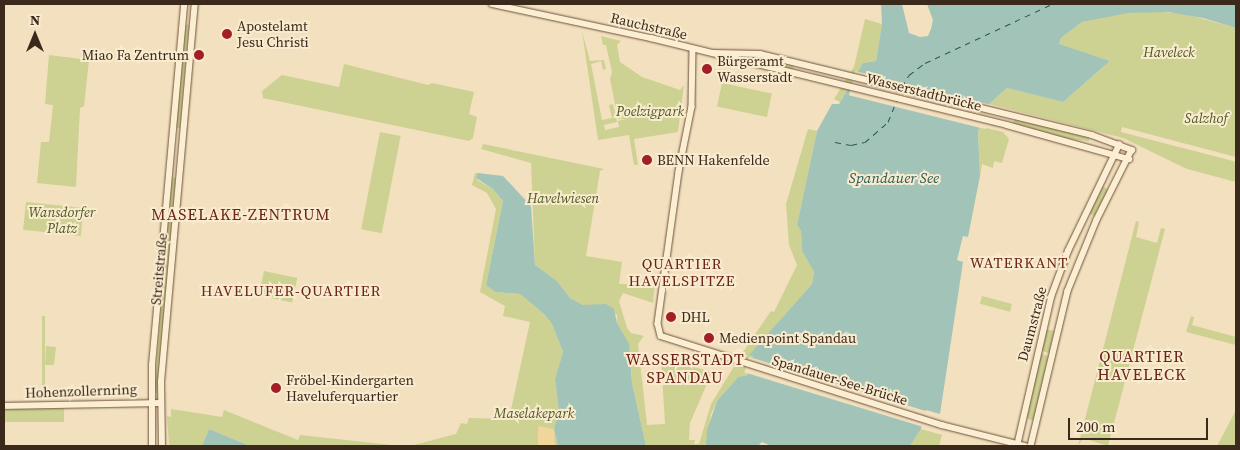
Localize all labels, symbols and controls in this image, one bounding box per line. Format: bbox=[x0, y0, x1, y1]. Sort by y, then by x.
street label: Rauchstraße bbox=[609, 9, 689, 43]
north arrow bbox=[10, 10, 60, 60]
text: N bbox=[30, 10, 40, 30]
place label: Apostelamt Jesu Christi bbox=[237, 18, 309, 50]
marker: Apostelamt Jesu Christi bbox=[221, 28, 233, 40]
park label: Haveleck bbox=[1143, 44, 1195, 60]
place label: Miao Fa Zentrum bbox=[82, 47, 189, 63]
marker: Miao Fa Zentrum bbox=[193, 49, 205, 61]
place label: Bürgeramt Wasserstadt bbox=[717, 53, 792, 85]
marker: Bürgeramt Wasserstadt bbox=[701, 63, 713, 75]
street label: Wasserstadtbrücke bbox=[865, 70, 983, 114]
park label: Poelzigpark bbox=[616, 103, 684, 119]
park label: Salzhof bbox=[1184, 110, 1228, 126]
place label: BENN Hakenfelde bbox=[657, 152, 770, 168]
marker: BENN Hakenfelde bbox=[641, 154, 653, 166]
water label: Spandauer See bbox=[849, 169, 939, 187]
park label: Havelwiesen bbox=[527, 190, 599, 206]
park label: Wansdorfer Platz bbox=[29, 204, 95, 236]
district label: MASELAKE-ZENTRUM bbox=[149, 204, 333, 224]
street label: Streitstraße bbox=[147, 232, 171, 306]
district label: QUARTIER HAVELSPITZE bbox=[627, 254, 737, 289]
district label: WATERKANT bbox=[969, 254, 1069, 272]
district label: HAVELUFER-QUARTIER bbox=[198, 282, 384, 300]
street label: Daumstraße bbox=[1014, 285, 1050, 363]
place label: DHL bbox=[681, 309, 710, 325]
marker: DHL bbox=[665, 311, 677, 323]
place label: Medienpoint Spandau bbox=[719, 330, 856, 346]
marker: Medienpoint Spandau bbox=[703, 332, 715, 344]
district label: QUARTIER HAVELECK bbox=[1096, 346, 1188, 384]
district label: WASSERSTADT SPANDAU bbox=[624, 349, 746, 387]
street label: Spandauer-See-Brücke bbox=[770, 351, 910, 409]
place label: Fröbel-Kindergarten Haveluferquartier bbox=[286, 372, 414, 404]
street label: Hohenzollernring bbox=[25, 381, 137, 401]
marker: Fröbel-Kindergarten Haveluferquartier bbox=[270, 382, 282, 394]
park label: Maselakepark bbox=[494, 405, 574, 421]
scale bar bbox=[1070, 408, 1210, 440]
text: 200 m bbox=[1076, 416, 1116, 437]

